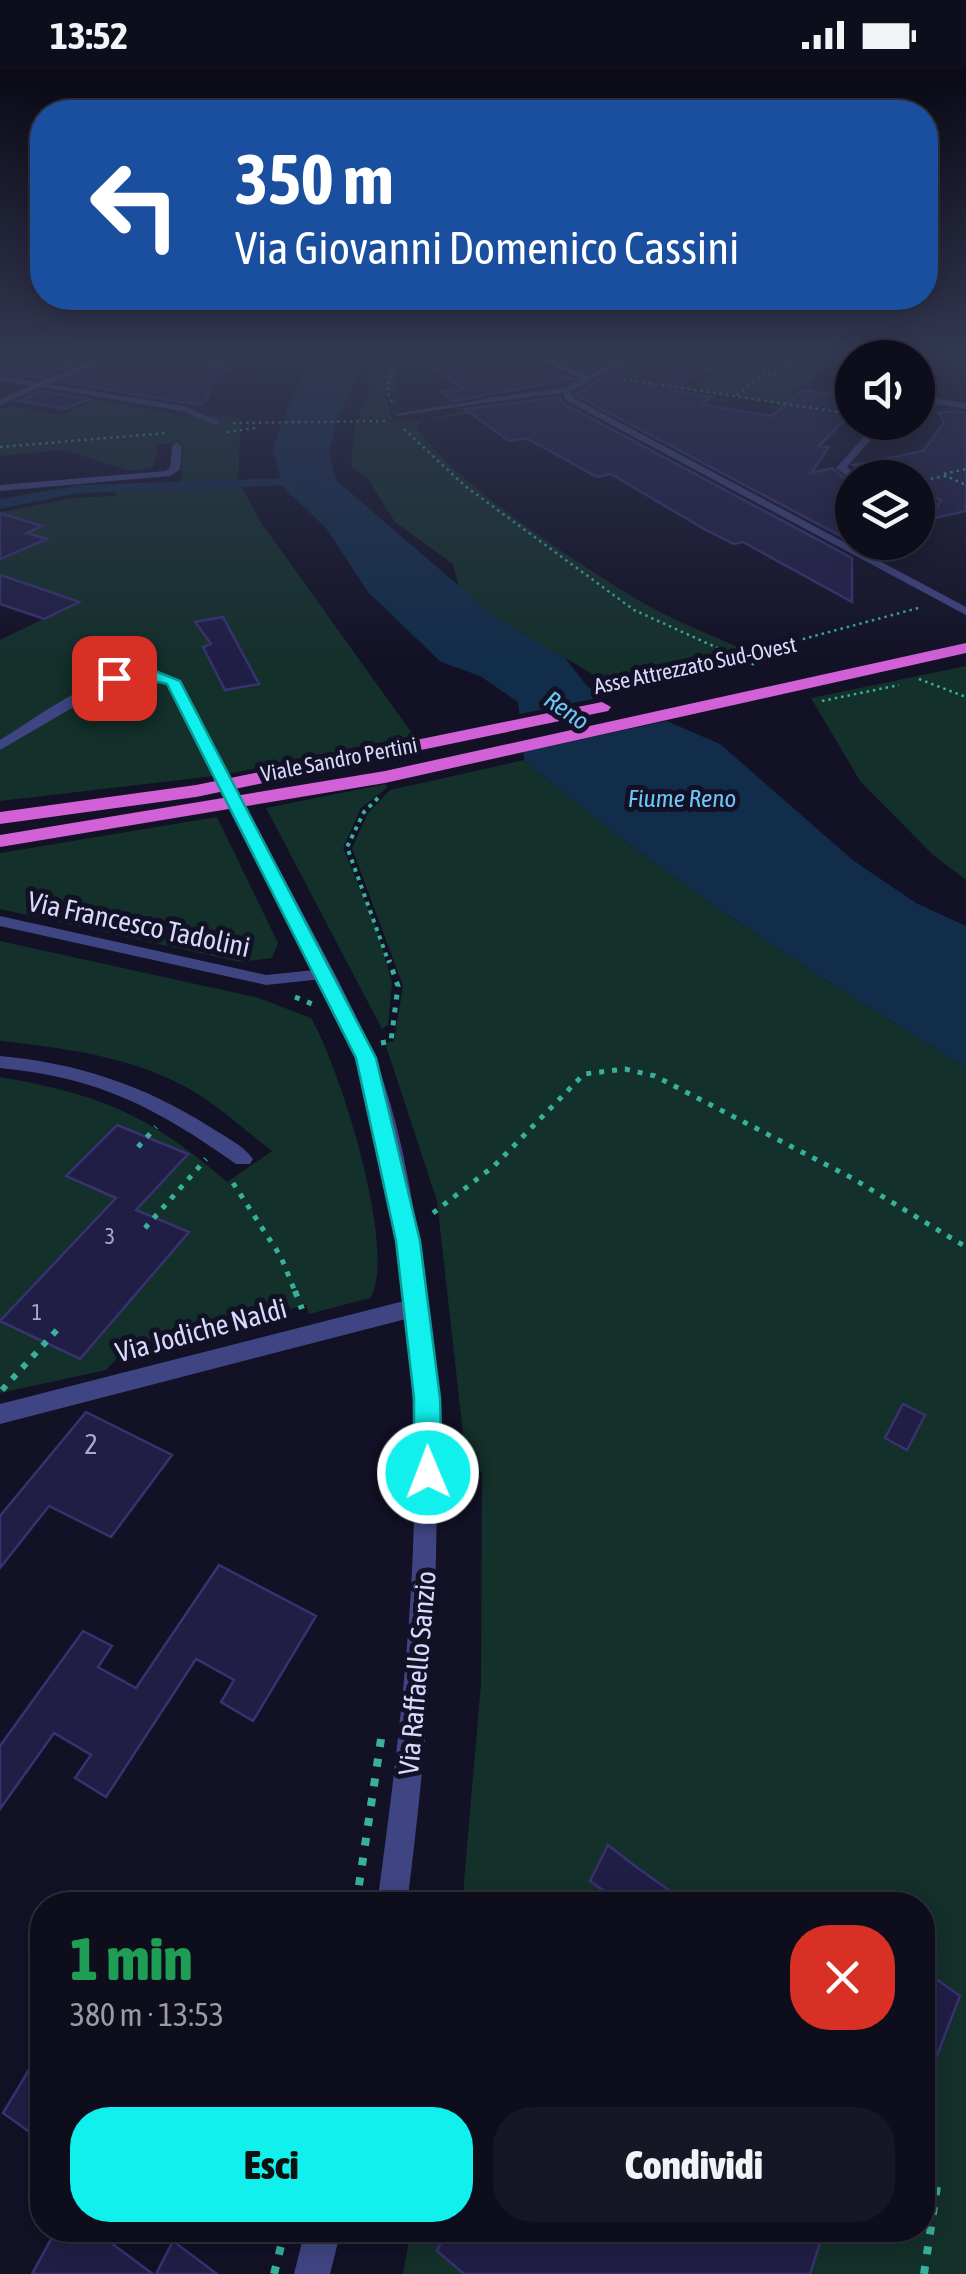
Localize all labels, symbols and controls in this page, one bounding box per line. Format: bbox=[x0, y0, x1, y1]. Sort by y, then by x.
text: 13:52 bbox=[50, 14, 128, 57]
text: 350 m bbox=[235, 139, 394, 219]
icon: left bbox=[70, 140, 200, 270]
text: Via Giovanni Domenico Cassini bbox=[235, 222, 739, 274]
map controls bbox=[835, 340, 935, 560]
button: sound bbox=[835, 340, 935, 440]
button: layers bbox=[835, 460, 935, 560]
street label: Asse Attrezzato Sud-Ovest bbox=[591, 631, 799, 699]
pin bbox=[72, 636, 157, 721]
icon: arrive bbox=[87, 651, 142, 706]
water label: Reno bbox=[539, 685, 595, 735]
street label: Viale Sandro Pertini bbox=[258, 731, 420, 787]
water label: Fiume Reno bbox=[628, 784, 736, 812]
street label: Via Francesco Tadolini bbox=[25, 885, 253, 963]
house number: 3 bbox=[105, 1223, 115, 1249]
street label: Via Jodiche Naldi bbox=[112, 1292, 290, 1368]
house number: 1 bbox=[32, 1299, 42, 1325]
position arrow bbox=[376, 1421, 480, 1525]
house number: 2 bbox=[84, 1428, 98, 1460]
street label: Via Raffaello Sanzio bbox=[392, 1570, 442, 1776]
text: 1 min bbox=[70, 1924, 193, 1993]
button: close bbox=[790, 1925, 895, 2030]
text: 380 m · 13:53 bbox=[70, 1996, 224, 2033]
button: Esci bbox=[70, 2107, 473, 2222]
button: Condividi bbox=[493, 2107, 895, 2222]

